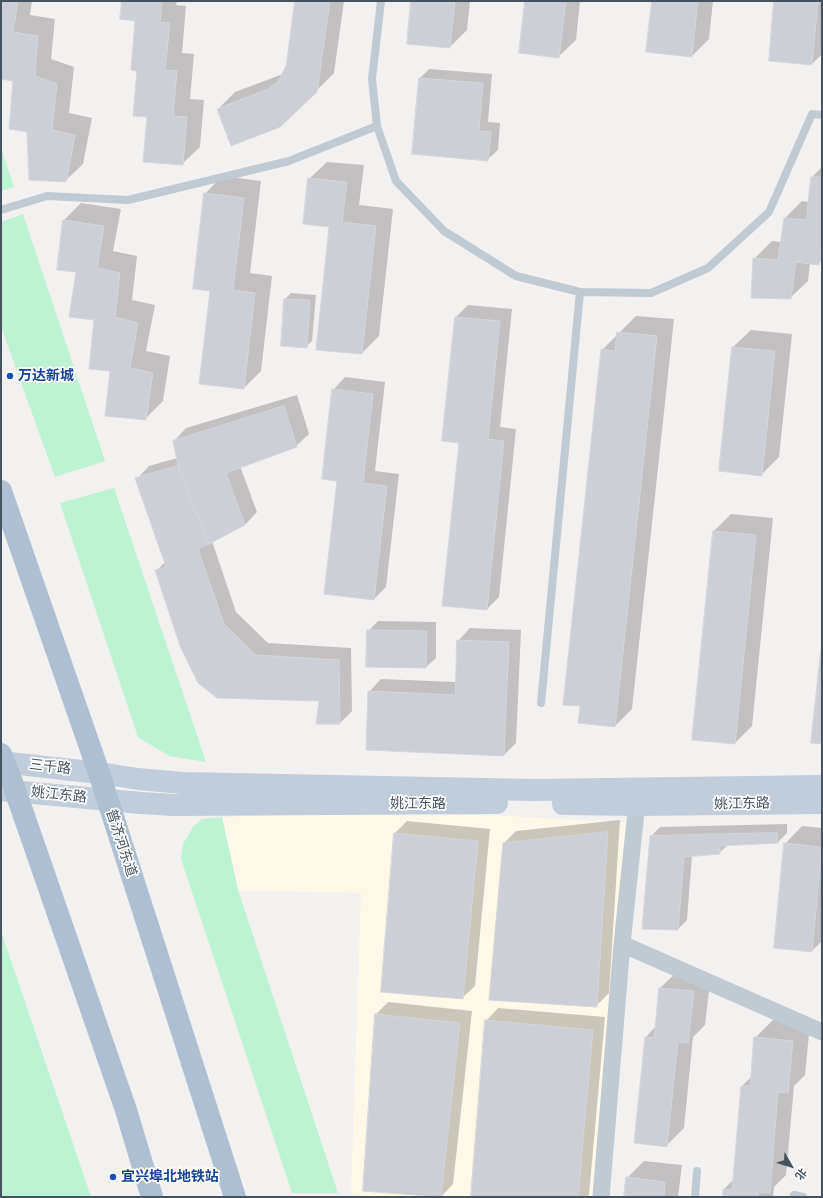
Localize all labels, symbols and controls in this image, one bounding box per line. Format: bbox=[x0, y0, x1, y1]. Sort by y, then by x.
place label: 万达新城 bbox=[18, 368, 74, 384]
marker: 万达新城 bbox=[5, 371, 15, 381]
street label: 三千路 bbox=[28, 756, 72, 778]
street label: 姚江东路 bbox=[30, 784, 88, 806]
street label: 姚江东路 bbox=[714, 795, 770, 813]
street label: 姚江东路 bbox=[390, 796, 446, 812]
street label: 普济河东道 bbox=[102, 807, 140, 879]
north arrow bbox=[771, 1146, 811, 1186]
text: 北 bbox=[792, 1166, 809, 1182]
place label: 宜兴埠北地铁站 bbox=[121, 1169, 219, 1185]
marker: 宜兴埠北地铁站 bbox=[108, 1172, 118, 1182]

